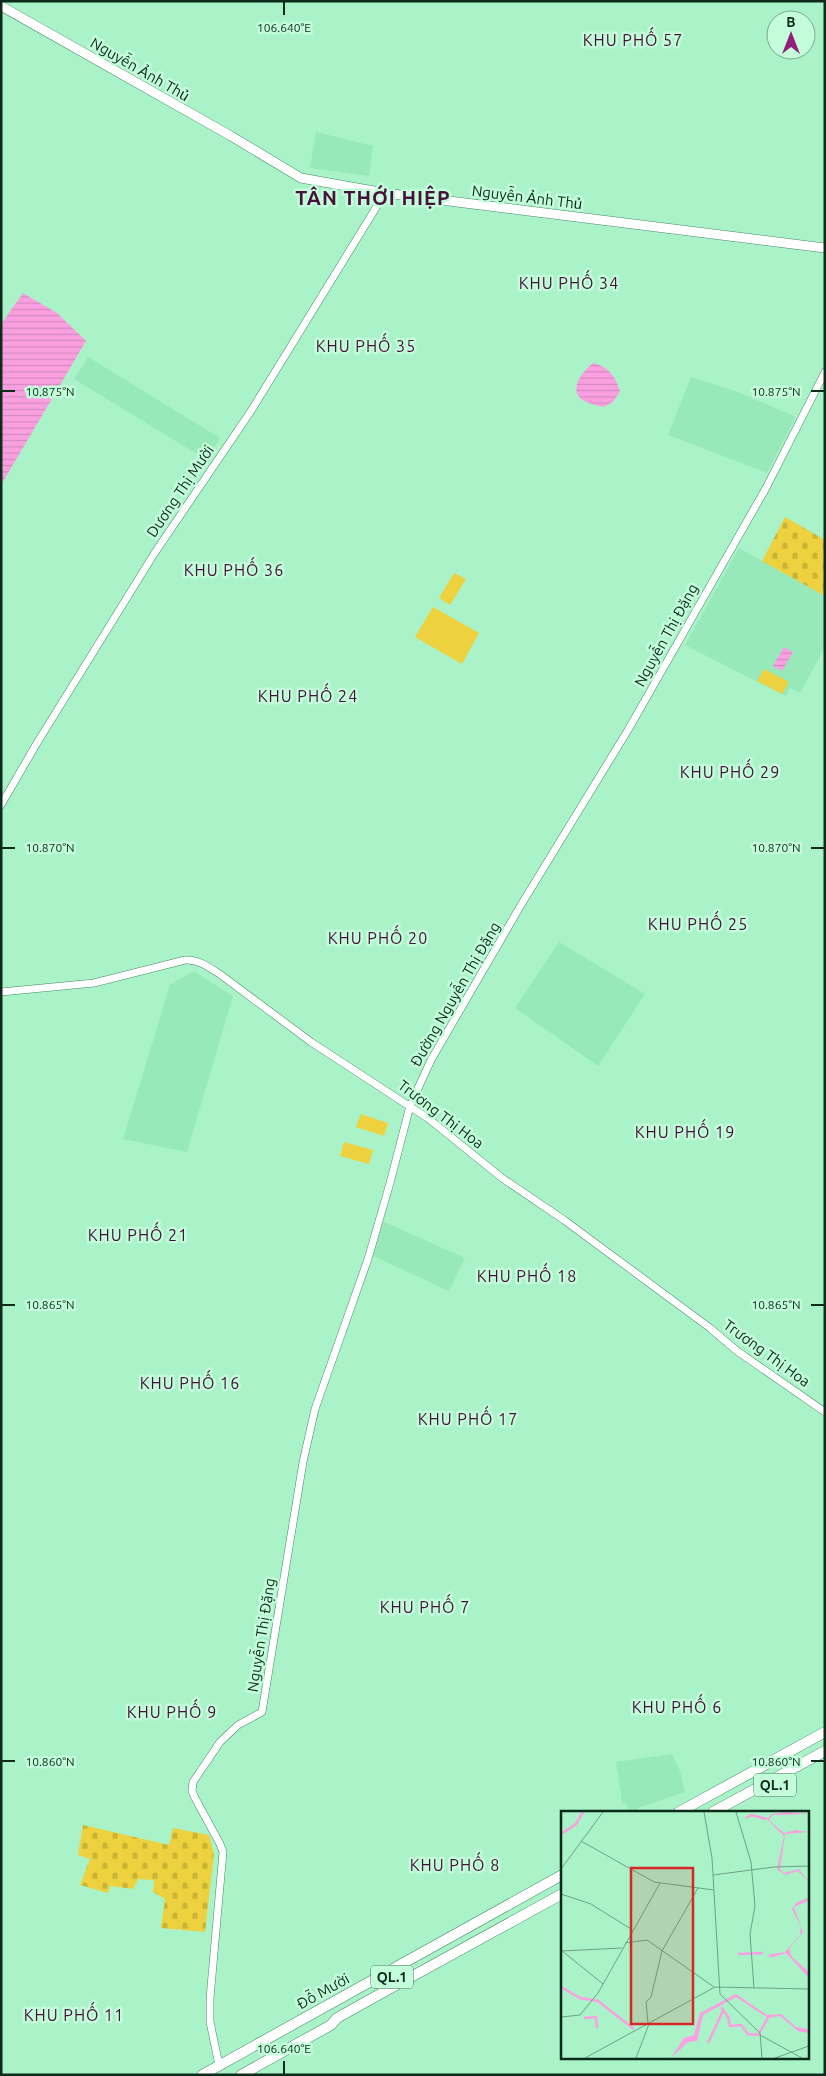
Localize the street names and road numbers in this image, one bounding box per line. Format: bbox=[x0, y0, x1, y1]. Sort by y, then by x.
street label: Nguyễn Ảnh Thủ bbox=[88, 32, 193, 104]
street label: Nguyễn Ảnh Thủ bbox=[471, 180, 583, 212]
street label: Dương Thị Mười bbox=[143, 442, 217, 540]
street label: Nguyễn Thị Đặng bbox=[629, 580, 701, 689]
street label: Đường Nguyễn Thị Đặng bbox=[405, 918, 503, 1069]
street label: Trương Thị Hoa bbox=[395, 1076, 487, 1152]
street label: Trương Thị Hoa bbox=[720, 1316, 814, 1390]
street label: Nguyễn Thị Đặng bbox=[242, 1577, 278, 1693]
road number: QL.1 bbox=[754, 1774, 796, 1796]
road number: QL.1 bbox=[371, 1965, 413, 1988]
street label: Đỗ Mười bbox=[293, 1968, 352, 2012]

